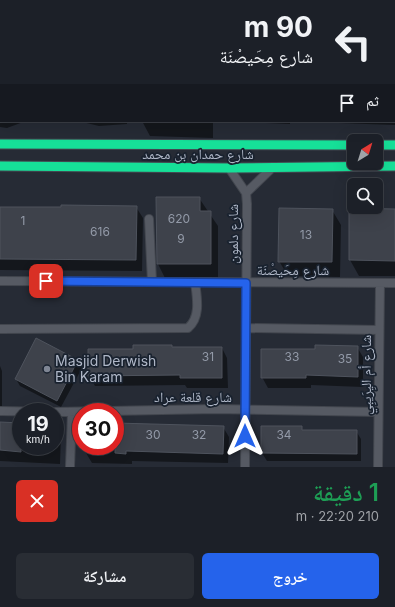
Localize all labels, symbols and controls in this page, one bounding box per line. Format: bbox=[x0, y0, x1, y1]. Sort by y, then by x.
text: 90 m bbox=[244, 10, 313, 44]
icon: left bbox=[327, 16, 379, 68]
text: شارع مِحَيصْنَة bbox=[220, 46, 313, 67]
text: ثم bbox=[366, 91, 379, 110]
icon: arrive bbox=[336, 92, 358, 114]
north arrow bbox=[347, 134, 383, 170]
map controls bbox=[347, 134, 383, 214]
street label: شارع حمدان بن محمد bbox=[142, 145, 254, 164]
button: search bbox=[347, 178, 383, 214]
street label: شارع دلمون bbox=[224, 204, 243, 264]
house number: 620 bbox=[168, 211, 190, 226]
house number: 1 bbox=[21, 213, 25, 228]
house number: 616 bbox=[90, 224, 110, 239]
house number: 13 bbox=[300, 227, 312, 242]
house number: 9 bbox=[177, 231, 185, 246]
street label: شارع مِحَيصْنَة bbox=[257, 261, 329, 280]
pin bbox=[29, 264, 63, 298]
icon: arrive bbox=[35, 270, 57, 292]
street label: شارع أم اليِرَيبِي bbox=[357, 335, 378, 415]
house number: 31 bbox=[202, 349, 214, 364]
house number: 33 bbox=[285, 349, 299, 364]
house number: 35 bbox=[338, 351, 352, 366]
place label: Masjid Derwish Bin Karam bbox=[55, 352, 156, 385]
marker: Masjid Derwish Bin Karam bbox=[42, 364, 52, 374]
street label: شارع قلعة عراد bbox=[154, 388, 232, 407]
speed limit sign: 30 bbox=[72, 403, 124, 455]
text: 19 bbox=[27, 412, 49, 436]
position arrow bbox=[224, 415, 266, 457]
house number: 30 bbox=[146, 427, 160, 442]
house number: 32 bbox=[192, 427, 206, 442]
house number: 34 bbox=[276, 427, 292, 442]
text: km/h bbox=[26, 433, 50, 445]
text: 1 دقيقة bbox=[313, 478, 379, 507]
button: close bbox=[16, 480, 58, 522]
text: 210 m · 22:20 bbox=[296, 508, 379, 524]
button: مشاركة bbox=[16, 553, 194, 599]
button: خروج bbox=[202, 553, 379, 599]

